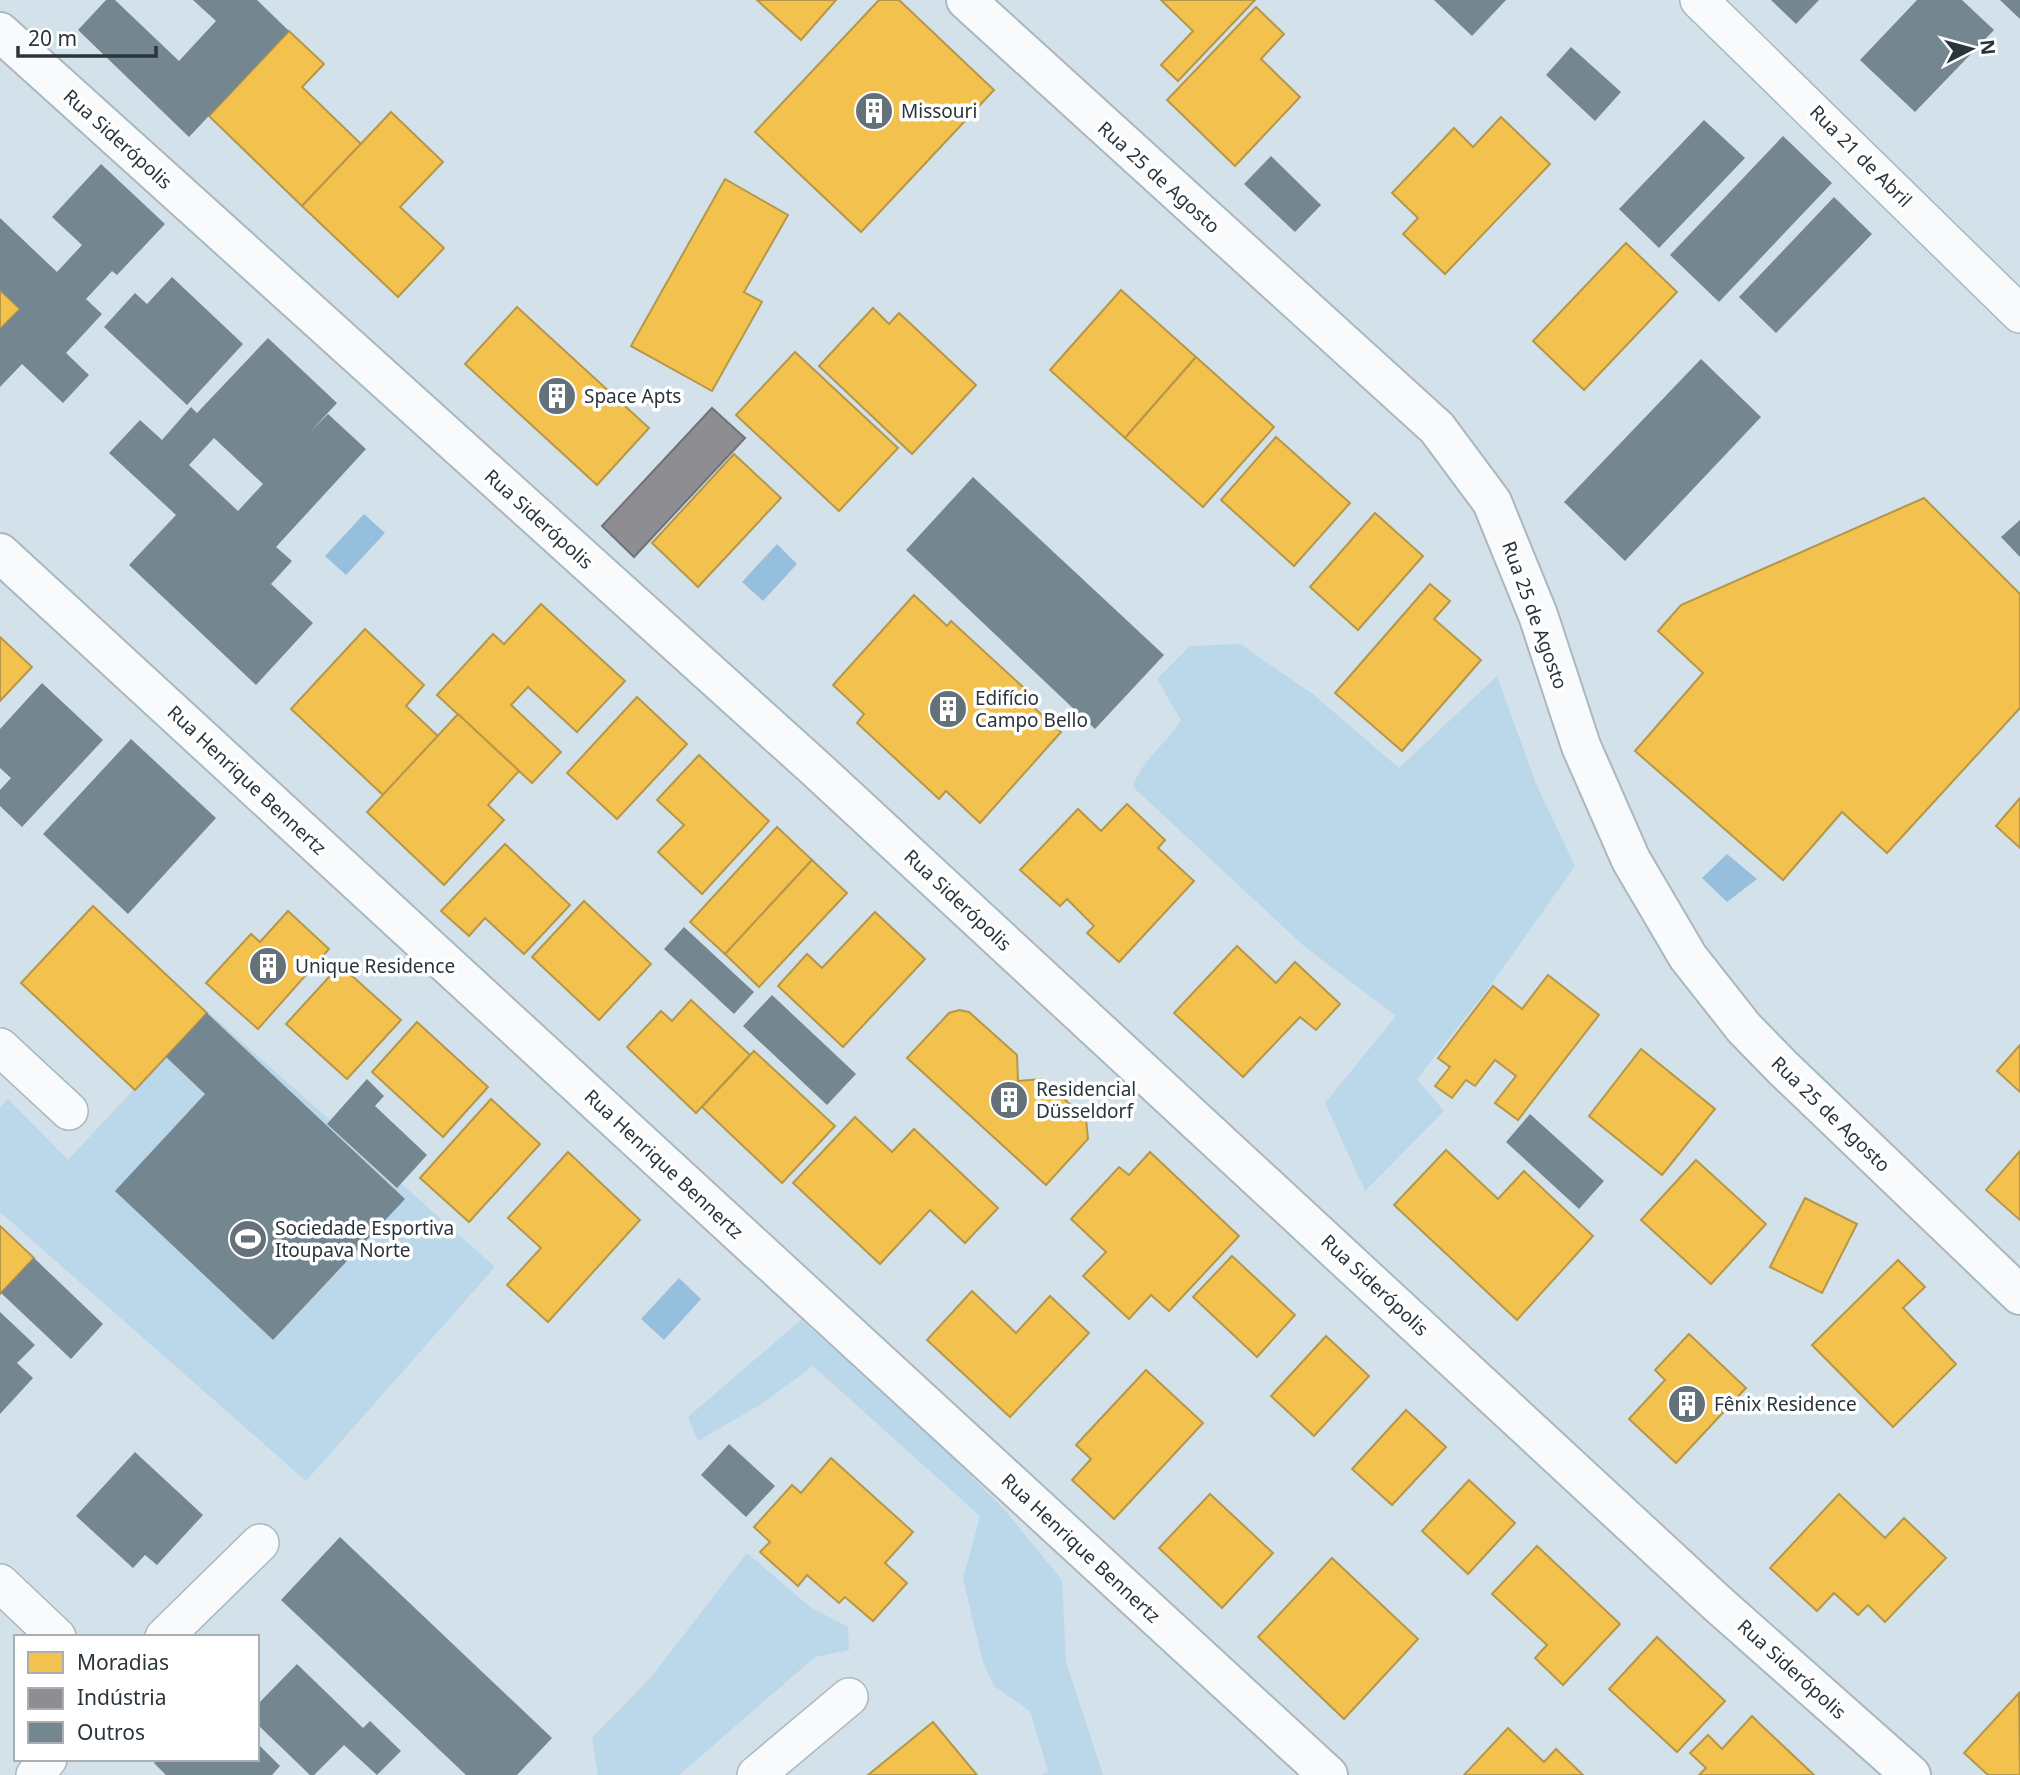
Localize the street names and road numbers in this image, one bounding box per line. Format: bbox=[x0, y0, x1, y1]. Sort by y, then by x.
street label: Rua Siderópolis bbox=[58, 83, 178, 195]
street label: Rua 21 de Abril bbox=[1804, 99, 1918, 213]
street label: Rua 25 de Agosto bbox=[1092, 115, 1226, 239]
street label: Rua Siderópolis bbox=[479, 463, 599, 575]
street label: Rua 25 de Agosto bbox=[1496, 537, 1574, 693]
street label: Rua Henrique Bennertz bbox=[162, 699, 332, 861]
street label: Rua Siderópolis bbox=[899, 843, 1017, 957]
street label: Rua 25 de Agosto bbox=[1766, 1050, 1896, 1178]
street label: Rua Henrique Bennertz bbox=[579, 1083, 749, 1245]
street label: Rua Siderópolis bbox=[1316, 1228, 1434, 1342]
street label: Rua Henrique Bennertz bbox=[996, 1467, 1166, 1629]
street label: Rua Siderópolis bbox=[1732, 1613, 1852, 1725]

